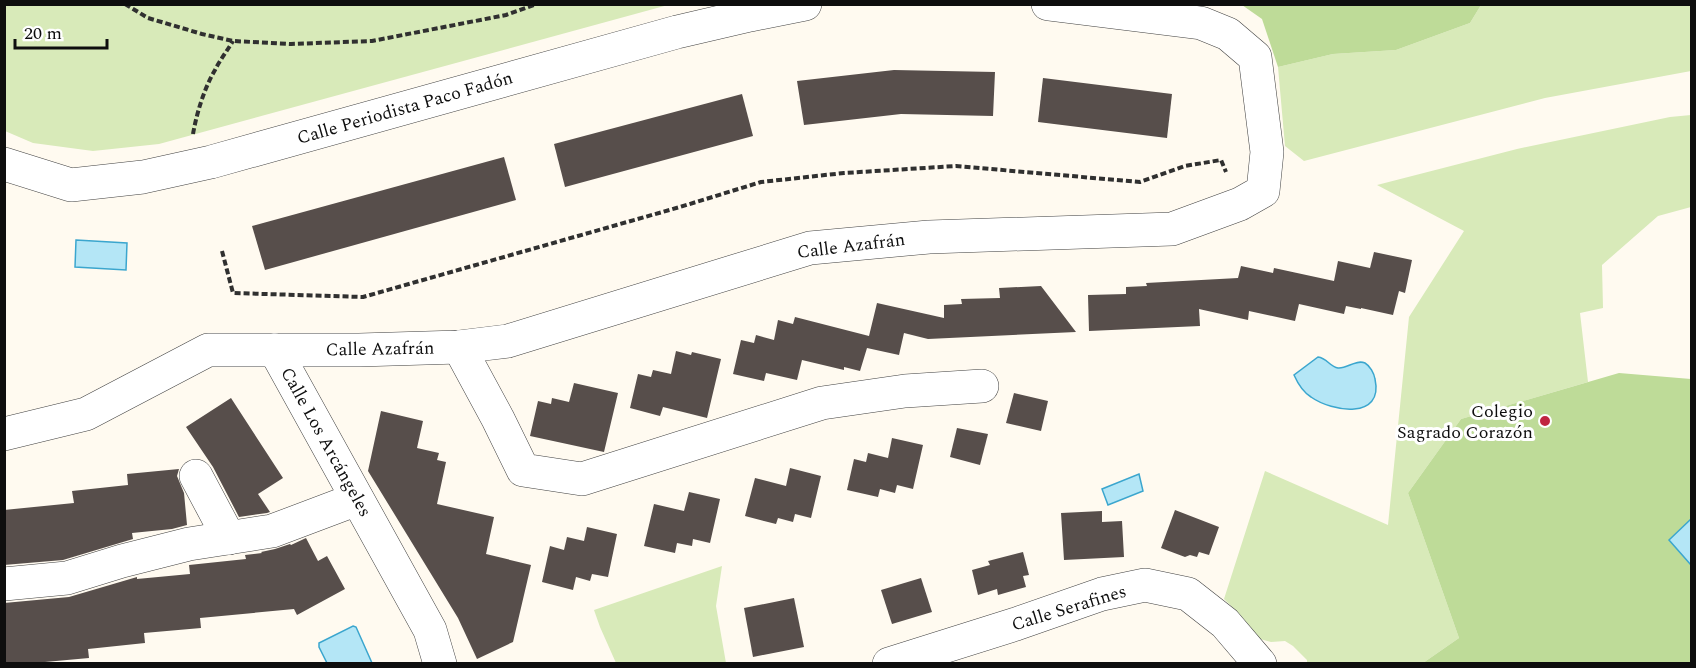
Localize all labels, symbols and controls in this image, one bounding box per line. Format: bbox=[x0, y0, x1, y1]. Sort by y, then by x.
scale bar bbox=[15, 12, 106, 50]
text: 20 m bbox=[24, 20, 62, 47]
street label: Calle Periodista Paco Fadón bbox=[294, 64, 516, 152]
street label: Calle Azafrán bbox=[795, 226, 907, 266]
street label: Calle Azafrán bbox=[325, 335, 435, 363]
street label: Calle Los Arcángeles bbox=[274, 362, 378, 522]
place label: Colegio Sagrado Corazón bbox=[1397, 398, 1533, 446]
marker: Colegio Sagrado Corazón bbox=[1538, 414, 1552, 428]
street label: Calle Serafines bbox=[1008, 578, 1130, 638]

